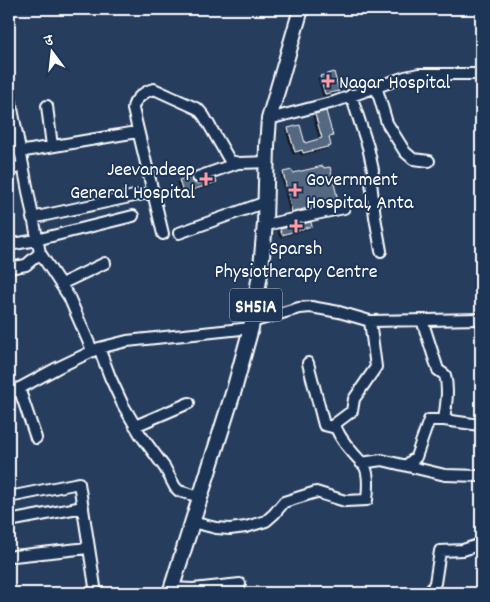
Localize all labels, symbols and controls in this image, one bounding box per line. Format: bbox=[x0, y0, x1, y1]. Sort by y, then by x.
north arrow bbox=[28, 28, 78, 78]
text: उ bbox=[42, 30, 57, 52]
place label: Nagar Hospital bbox=[339, 70, 451, 98]
marker: Nagar Hospital bbox=[321, 74, 335, 88]
place label: Jeevandeep General Hospital bbox=[70, 157, 195, 208]
place label: Government Hospital, Anta bbox=[306, 167, 414, 218]
marker: Jeevandeep General Hospital bbox=[199, 172, 213, 186]
marker: Government Hospital, Anta bbox=[288, 183, 302, 197]
marker: Sparsh Physiotherapy Centre bbox=[289, 219, 303, 233]
place label: Sparsh Physiotherapy Centre bbox=[215, 236, 378, 287]
road number: SH51A bbox=[230, 288, 282, 322]

